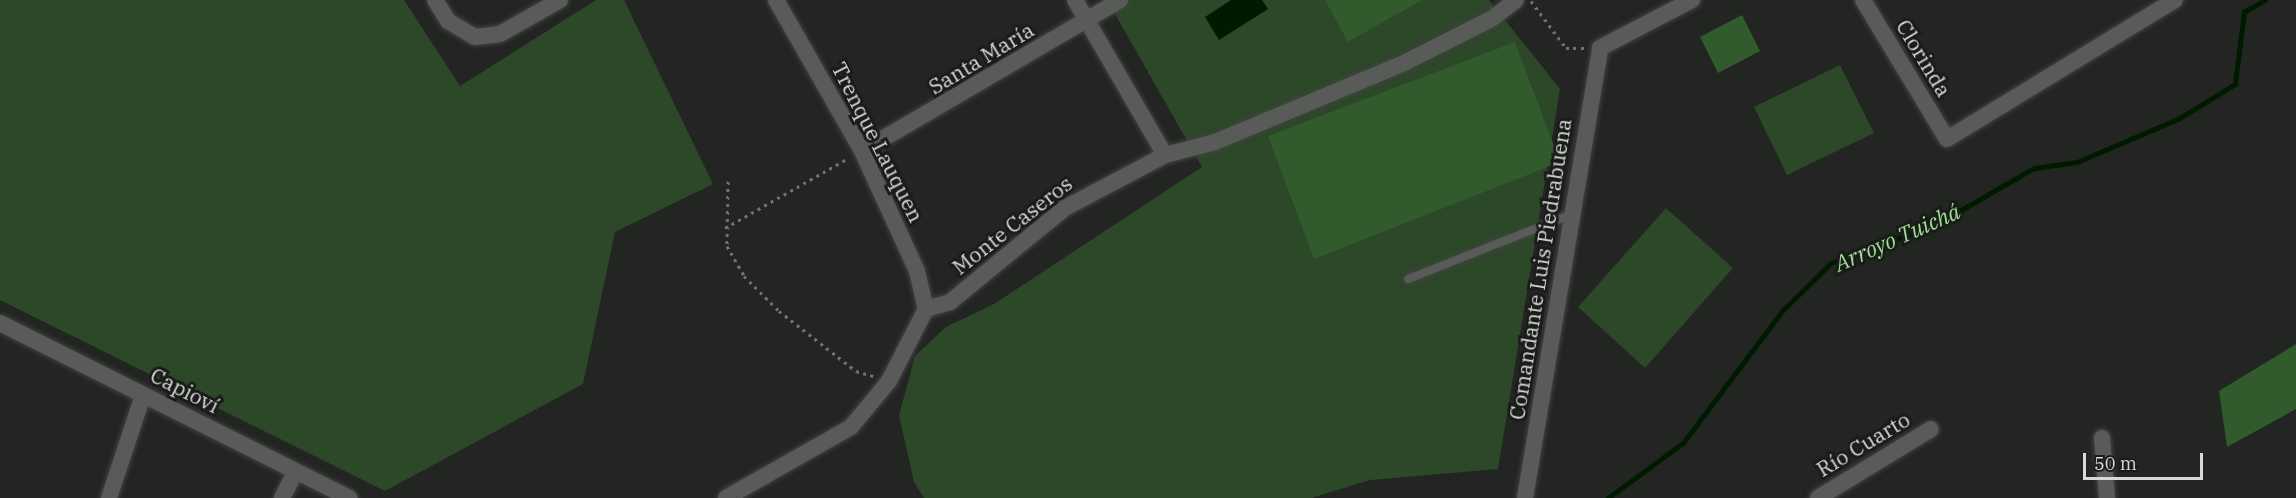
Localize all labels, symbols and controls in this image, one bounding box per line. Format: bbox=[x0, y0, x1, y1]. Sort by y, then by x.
street label: Clorinda bbox=[1891, 15, 1957, 101]
street label: Santa María bbox=[924, 17, 1038, 99]
street label: Trenque Lauquen bbox=[827, 58, 929, 226]
street label: Comandante Luis Piedrabuena bbox=[1504, 117, 1576, 421]
street label: Monte Caseros bbox=[947, 170, 1077, 280]
water label: Arroyo Tuichá bbox=[1830, 198, 1964, 276]
street label: Capioví bbox=[146, 362, 224, 418]
street label: Río Cuarto bbox=[1812, 406, 1914, 482]
scale bar bbox=[2086, 441, 2206, 479]
text: 50 m bbox=[2094, 452, 2137, 475]

